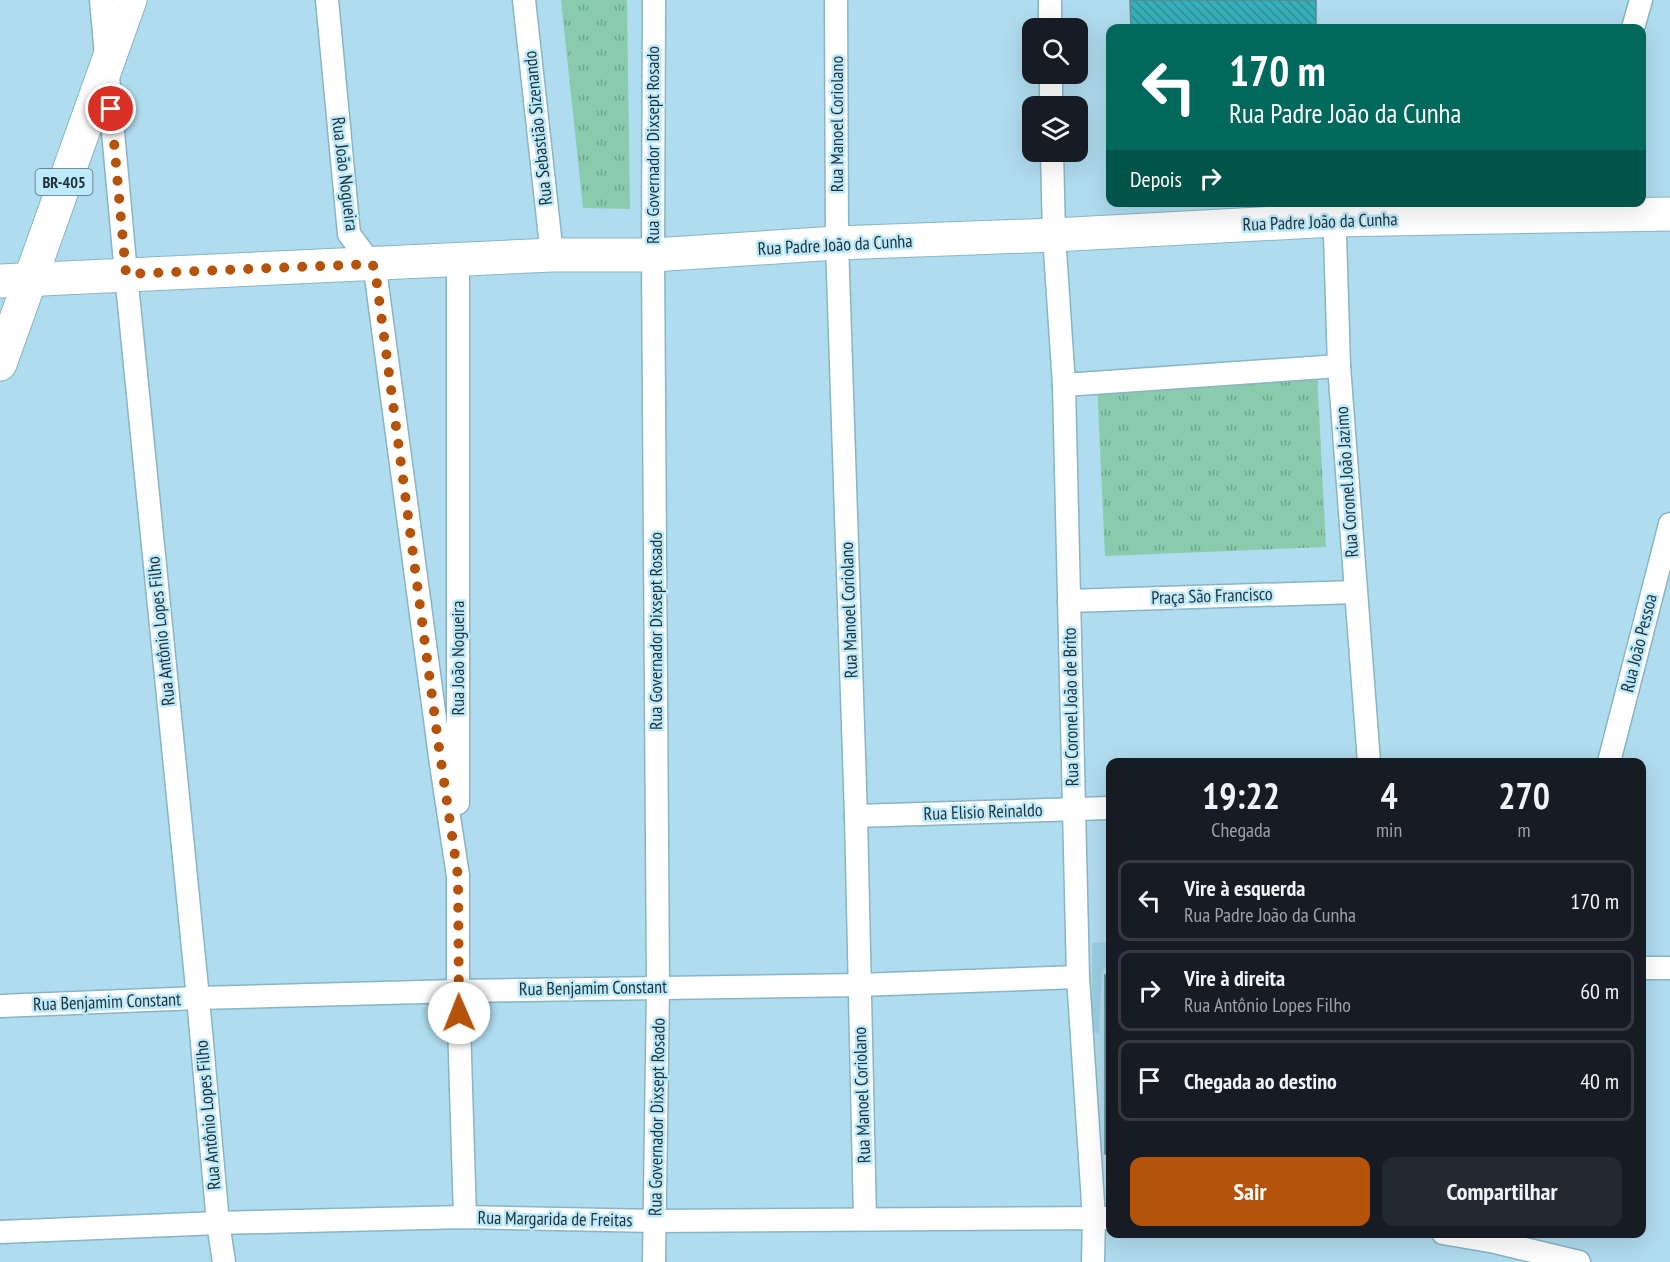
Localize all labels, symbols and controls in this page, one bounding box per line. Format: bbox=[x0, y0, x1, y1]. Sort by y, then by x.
map controls bbox=[1022, 18, 1088, 162]
button: search bbox=[1022, 18, 1088, 84]
text: 170 m bbox=[1229, 43, 1326, 98]
street label: Rua Governador Dixsept Rosado bbox=[641, 46, 664, 244]
icon: left bbox=[1130, 48, 1208, 126]
street label: Rua Sebastião Sizenando bbox=[518, 49, 557, 206]
street label: Rua Manoel Coriolano bbox=[825, 56, 848, 192]
pin bbox=[85, 83, 136, 134]
icon: arrive bbox=[94, 92, 127, 125]
button: layers bbox=[1022, 96, 1088, 162]
text: Rua Padre João da Cunha bbox=[1229, 96, 1461, 130]
street label: Rua João Nogueira bbox=[327, 116, 364, 232]
icon: right bbox=[1194, 162, 1227, 195]
text: Depois bbox=[1130, 165, 1182, 193]
road number: BR-405 bbox=[36, 169, 92, 195]
street label: Rua Padre João da Cunha bbox=[1242, 207, 1398, 236]
street label: Rua Padre João da Cunha bbox=[757, 229, 913, 260]
street label: Rua Coronel João Jazimo bbox=[1330, 406, 1363, 558]
street label: Rua Governador Dixsept Rosado bbox=[644, 532, 667, 730]
street label: Rua Manoel Coriolano bbox=[835, 541, 862, 679]
street label: Rua Antônio Lopes Filho bbox=[141, 555, 180, 707]
street label: Praça São Francisco bbox=[1151, 582, 1273, 609]
street label: Rua João Pessoa bbox=[1615, 591, 1662, 694]
street label: Rua João Nogueira bbox=[446, 601, 469, 715]
street label: Rua Coronel João de Brito bbox=[1058, 627, 1083, 787]
text: 19:22 bbox=[1202, 772, 1280, 819]
text: 4 bbox=[1380, 772, 1398, 819]
text: 270 bbox=[1498, 772, 1550, 819]
street label: Rua Elisio Reinaldo bbox=[923, 798, 1043, 825]
text: Chegada bbox=[1211, 817, 1271, 843]
text: min bbox=[1376, 817, 1402, 843]
text: m bbox=[1518, 817, 1531, 843]
text: Vire à esquerda bbox=[1184, 874, 1305, 902]
icon: left bbox=[1133, 884, 1166, 917]
text: 170 m bbox=[1570, 887, 1619, 915]
text: Rua Padre João da Cunha bbox=[1184, 902, 1356, 928]
text: Vire à direita bbox=[1184, 964, 1285, 992]
icon: right bbox=[1133, 974, 1166, 1007]
street label: Rua Benjamim Constant bbox=[519, 975, 667, 1000]
text: 60 m bbox=[1580, 977, 1619, 1005]
position arrow bbox=[427, 981, 491, 1045]
street label: Rua Benjamim Constant bbox=[33, 987, 181, 1016]
text: Rua Antônio Lopes Filho bbox=[1184, 992, 1351, 1018]
street label: Rua Governador Dixsept Rosado bbox=[643, 1018, 670, 1216]
street label: Rua Manoel Coriolano bbox=[848, 1026, 875, 1164]
street label: Rua Antônio Lopes Filho bbox=[189, 1039, 226, 1191]
icon: arrive bbox=[1133, 1064, 1166, 1097]
text: Chegada ao destino bbox=[1184, 1067, 1337, 1095]
text: 40 m bbox=[1580, 1067, 1619, 1095]
button: Sair bbox=[1130, 1157, 1370, 1226]
button: Compartilhar bbox=[1382, 1157, 1622, 1226]
street label: Rua Margarida de Freitas bbox=[477, 1206, 633, 1231]

